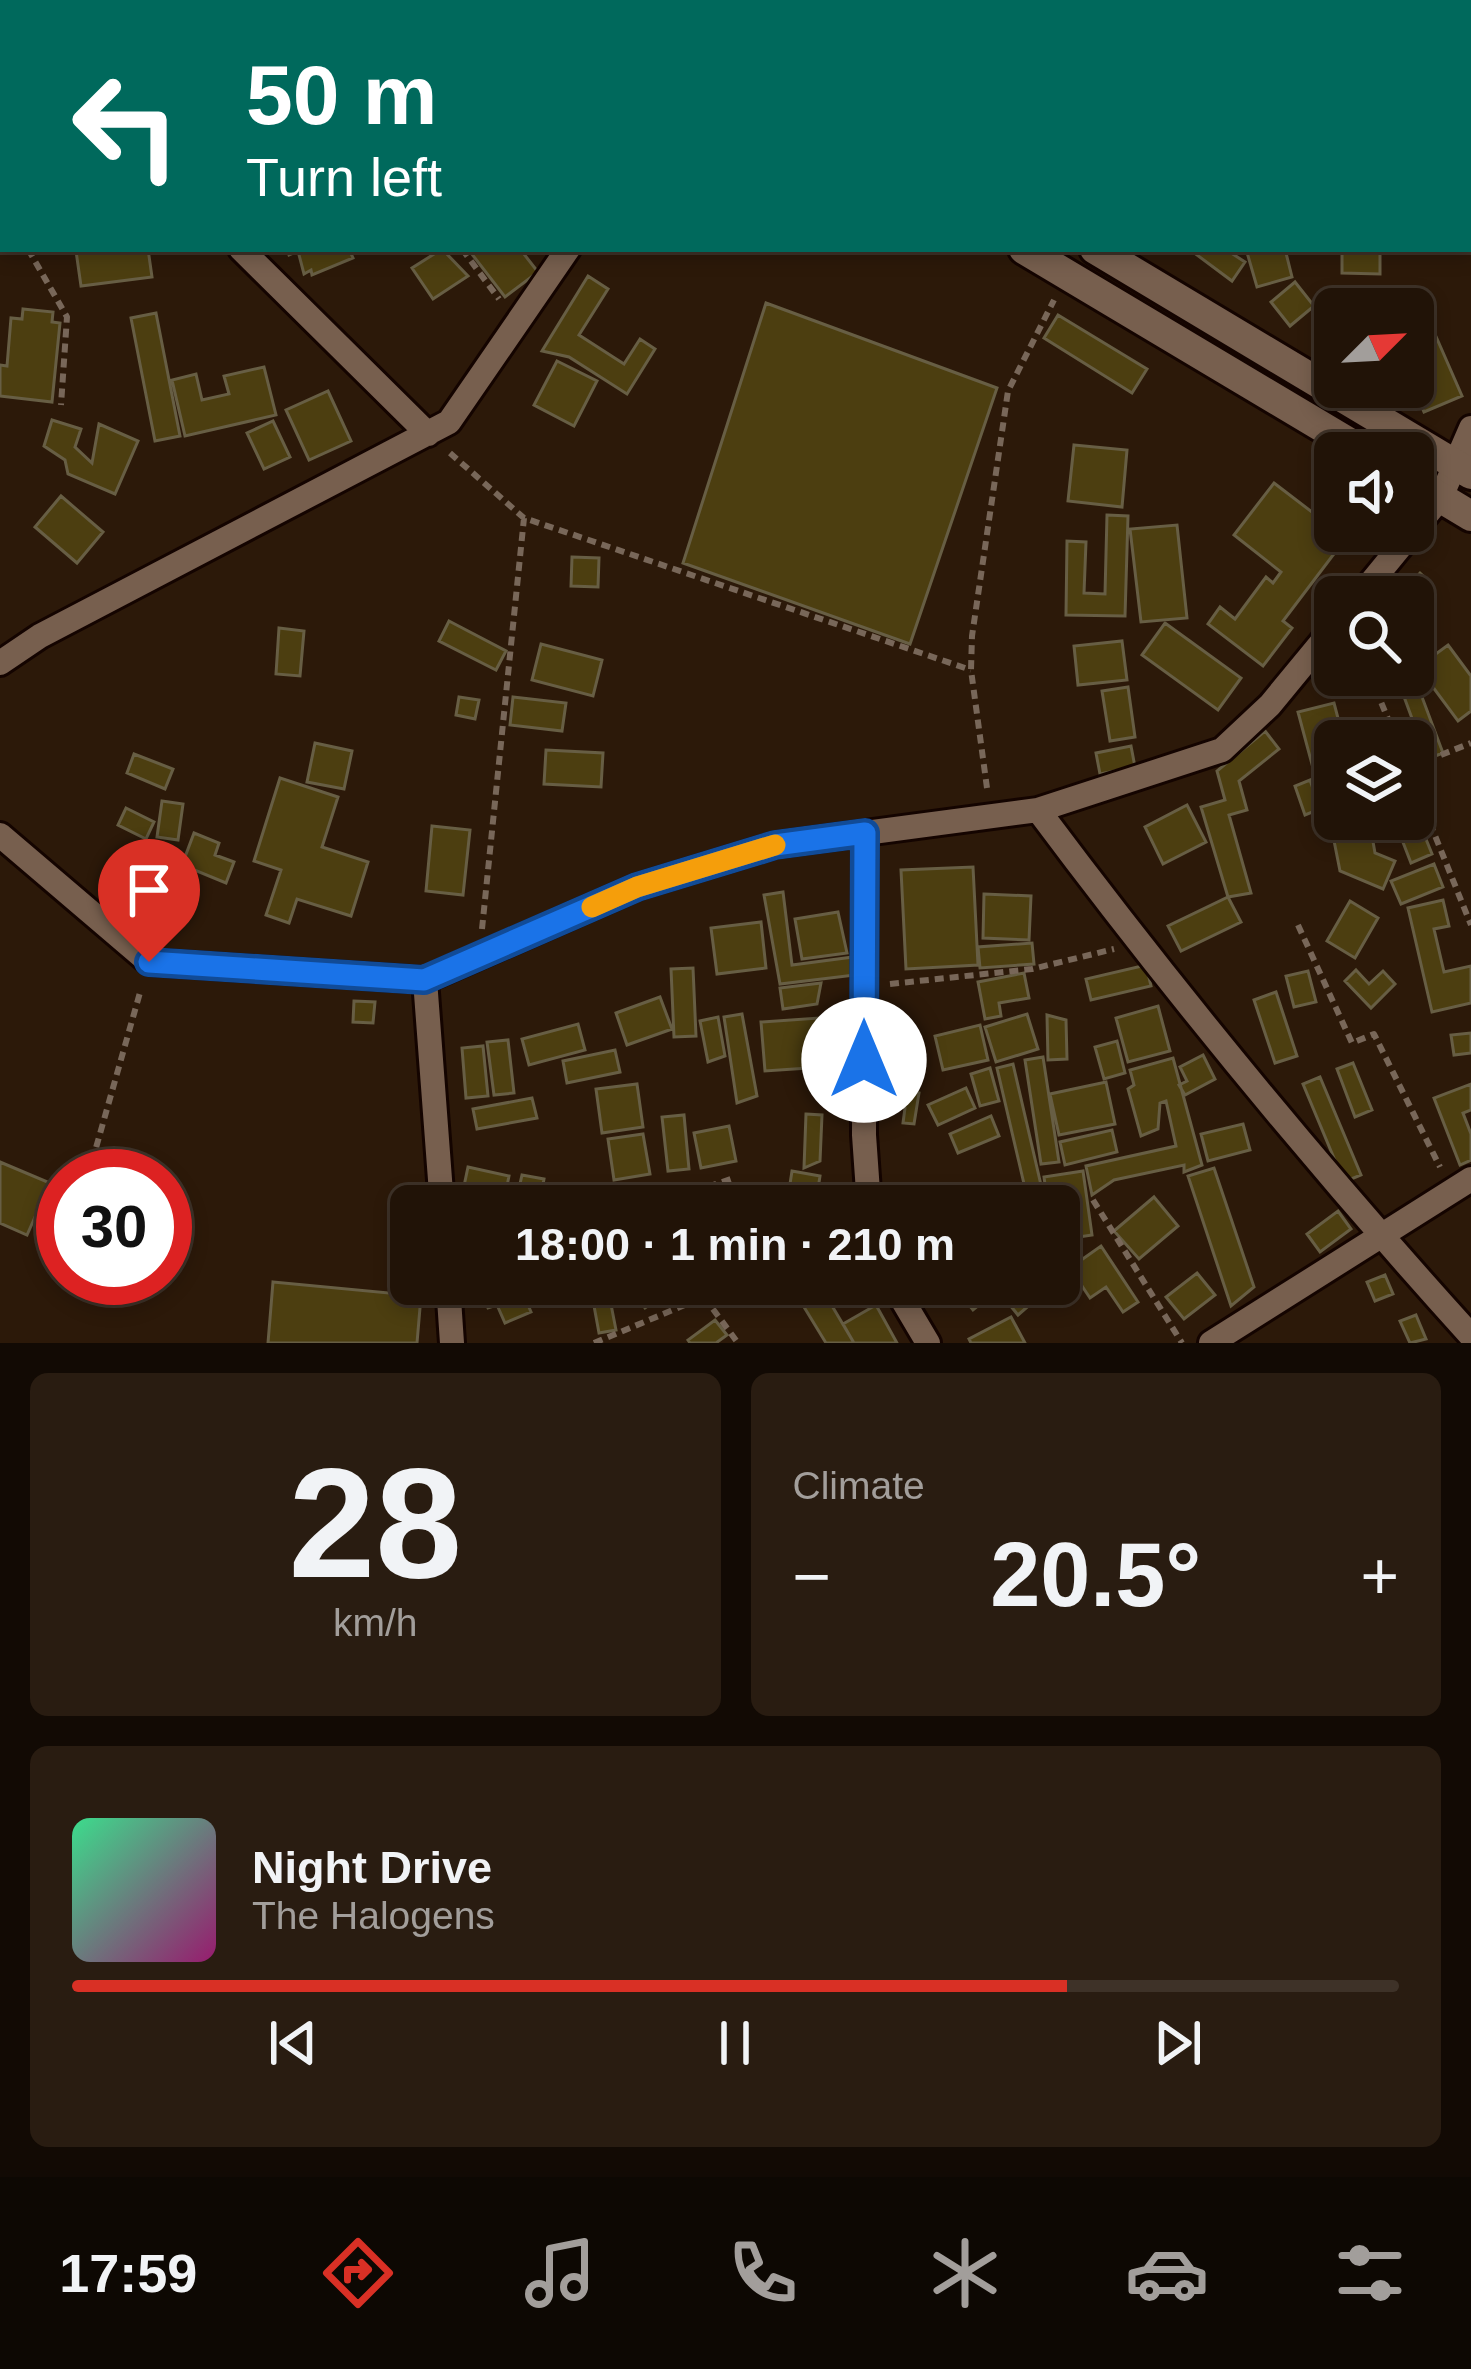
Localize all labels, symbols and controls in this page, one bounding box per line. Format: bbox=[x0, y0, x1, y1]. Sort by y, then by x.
icon: left bbox=[48, 48, 204, 204]
text: 50 m bbox=[246, 48, 437, 142]
text: Turn left bbox=[246, 147, 442, 207]
north arrow bbox=[1314, 288, 1434, 408]
map controls bbox=[1314, 288, 1434, 840]
button: sound bbox=[1314, 432, 1434, 552]
button: search bbox=[1314, 576, 1434, 696]
button: layers bbox=[1314, 720, 1434, 840]
pin bbox=[98, 839, 200, 962]
icon: arrive bbox=[116, 857, 182, 923]
position arrow bbox=[801, 997, 927, 1123]
speed limit sign: 30 bbox=[36, 1149, 192, 1305]
text: 18:00 · 1 min · 210 m bbox=[515, 1219, 955, 1270]
text: 28 bbox=[288, 1436, 462, 1610]
text: Climate bbox=[793, 1464, 925, 1507]
text: 20.5° bbox=[990, 1525, 1201, 1625]
text: − bbox=[793, 1539, 831, 1613]
text: + bbox=[1360, 1539, 1399, 1613]
text: km/h bbox=[333, 1601, 418, 1644]
text: Night Drive bbox=[252, 1842, 492, 1893]
text: The Halogens bbox=[252, 1894, 495, 1937]
icon: previous bbox=[260, 2010, 326, 2076]
icon: pause bbox=[702, 2010, 768, 2076]
icon: next bbox=[1145, 2010, 1211, 2076]
icon: directions bbox=[316, 2231, 400, 2315]
icon: music bbox=[518, 2231, 602, 2315]
icon: phone bbox=[721, 2231, 805, 2315]
icon: climate bbox=[923, 2231, 1007, 2315]
icon: car bbox=[1125, 2231, 1209, 2315]
icon: filters bbox=[1328, 2231, 1412, 2315]
text: 17:59 bbox=[59, 2243, 197, 2303]

